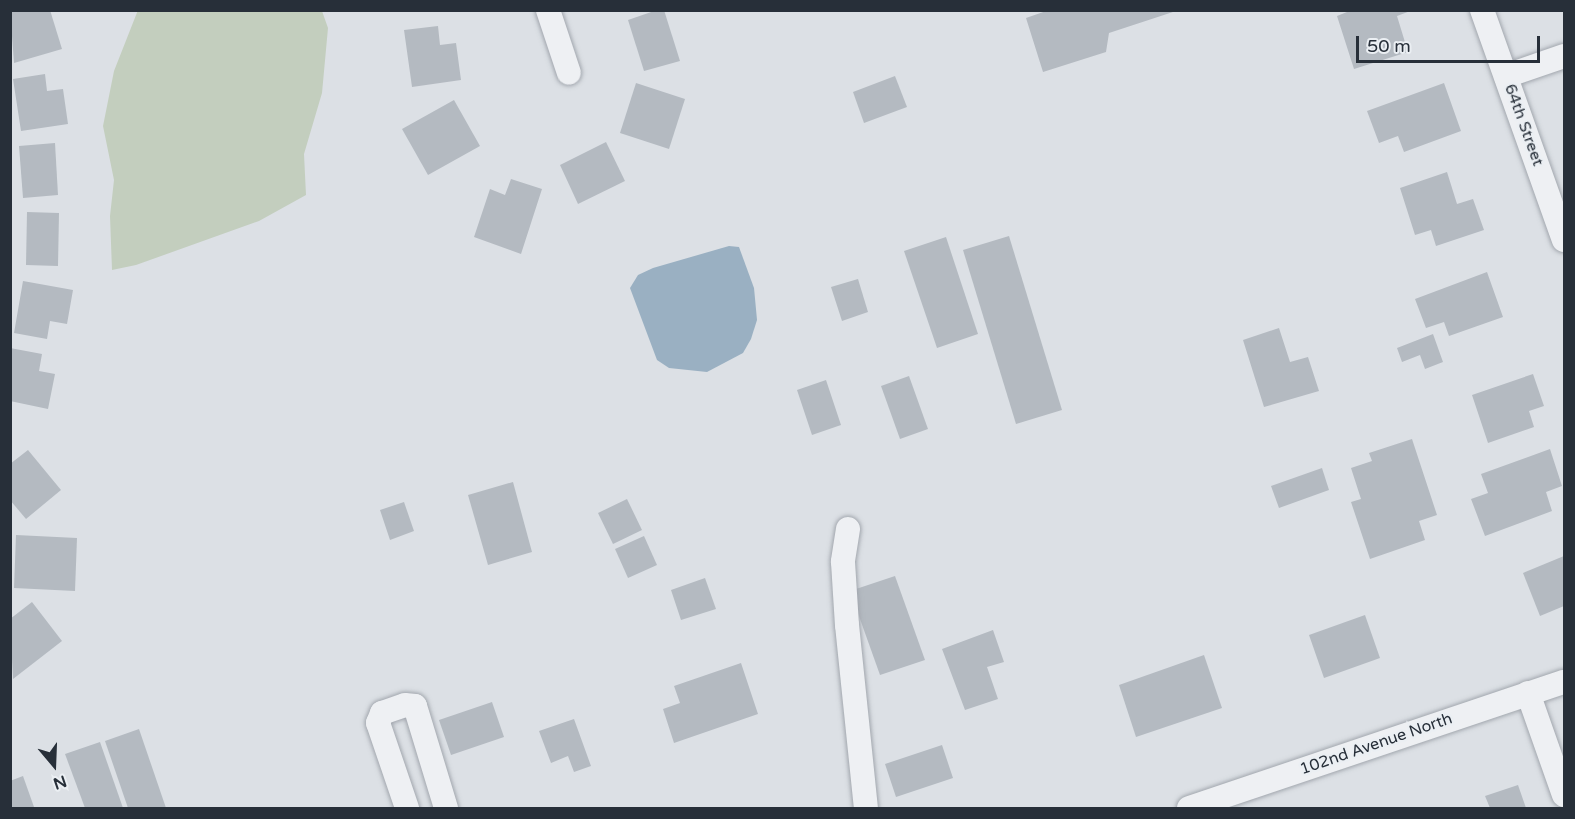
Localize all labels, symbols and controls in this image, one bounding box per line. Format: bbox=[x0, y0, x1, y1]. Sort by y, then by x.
scale bar bbox=[1359, 24, 1544, 62]
text: 50 m bbox=[1367, 35, 1411, 57]
street label: 64th Street bbox=[1500, 81, 1548, 169]
street label: 102nd Avenue North bbox=[1297, 709, 1455, 779]
north arrow bbox=[24, 735, 84, 795]
text: N bbox=[51, 770, 69, 794]

